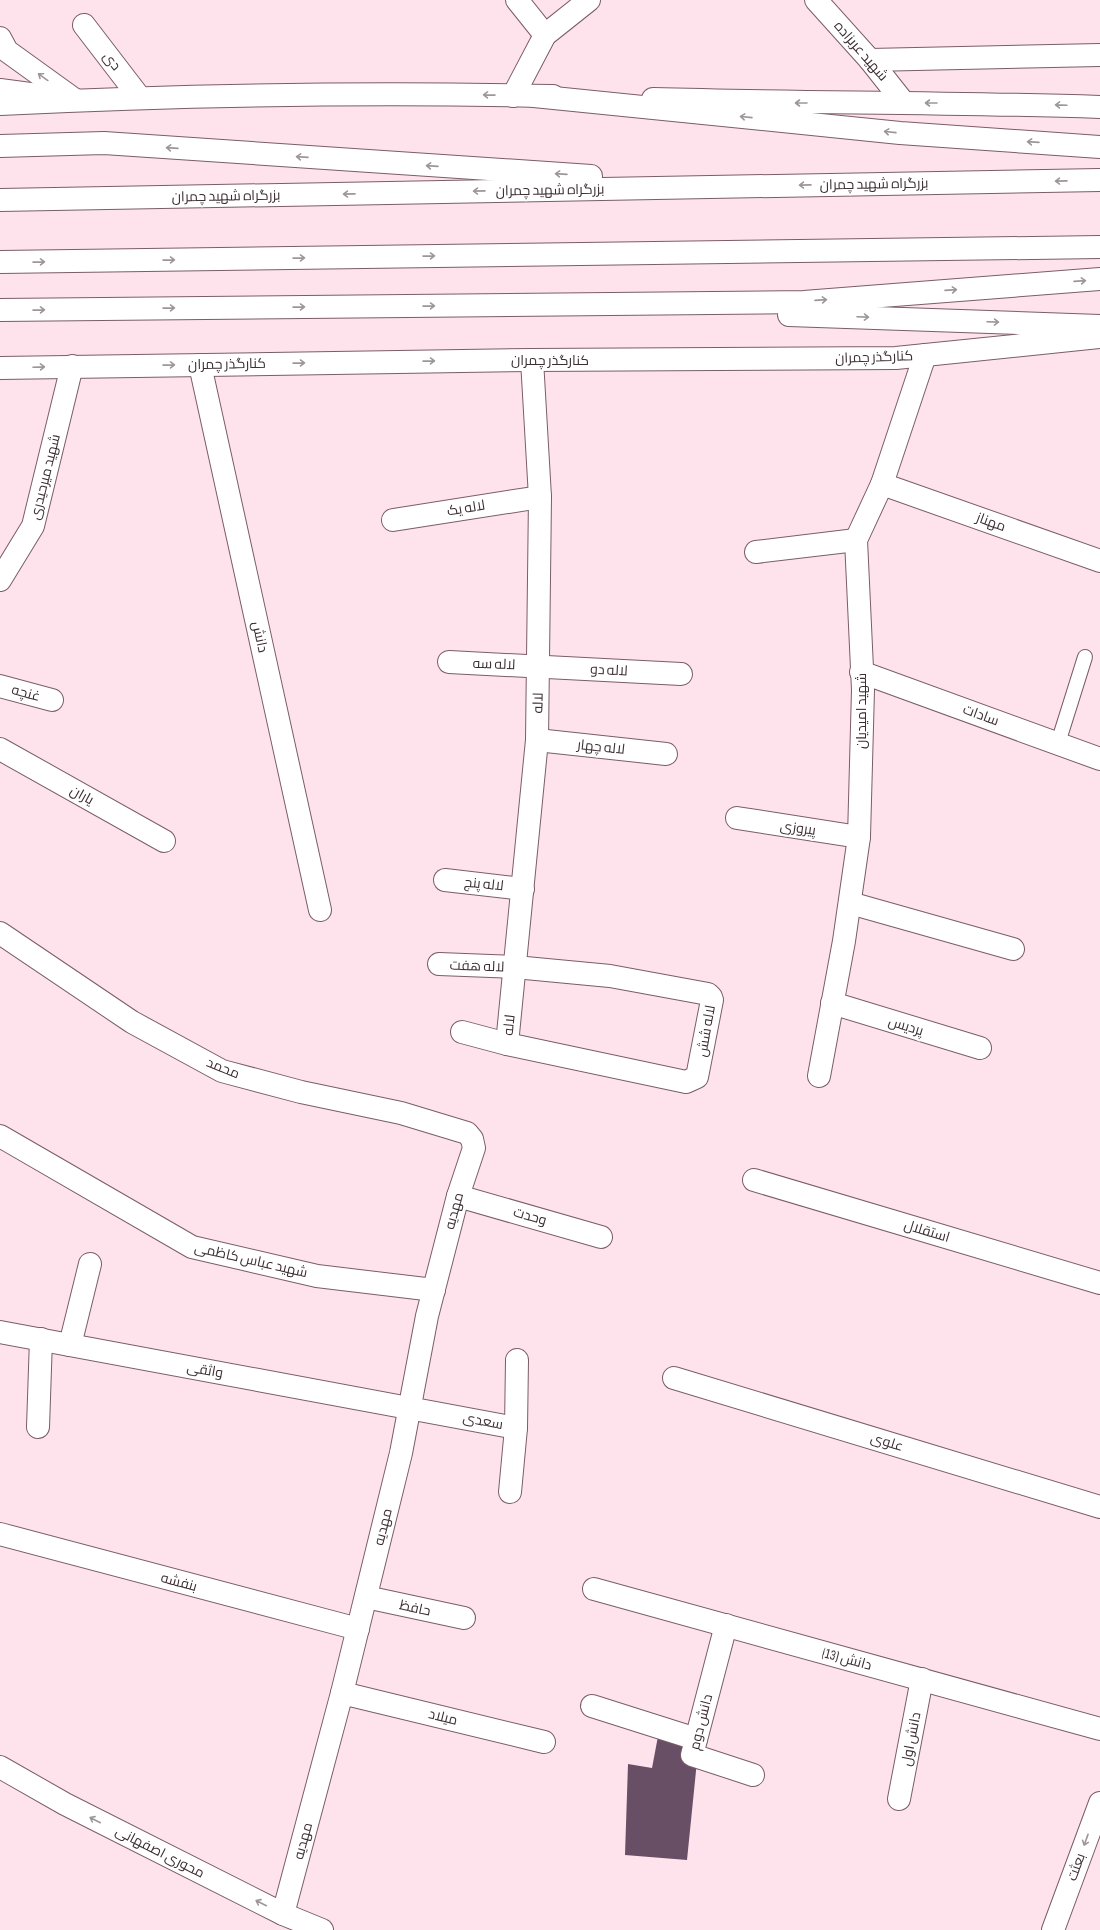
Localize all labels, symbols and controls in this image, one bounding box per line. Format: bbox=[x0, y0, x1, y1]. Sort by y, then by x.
street label: شهید عربزاده bbox=[830, 18, 892, 84]
street label: دی bbox=[99, 48, 125, 74]
one-way arrow bbox=[38, 73, 49, 81]
one-way arrow bbox=[483, 92, 496, 99]
one-way arrow bbox=[795, 99, 808, 107]
one-way arrow bbox=[925, 99, 938, 107]
one-way arrow bbox=[1055, 102, 1068, 109]
one-way arrow bbox=[740, 114, 753, 121]
one-way arrow bbox=[884, 128, 897, 135]
one-way arrow bbox=[1027, 139, 1040, 146]
one-way arrow bbox=[166, 145, 179, 152]
one-way arrow bbox=[296, 153, 309, 160]
one-way arrow bbox=[426, 162, 439, 169]
one-way arrow bbox=[555, 171, 568, 178]
street label: بزرگراه شهید چمران bbox=[820, 175, 928, 194]
one-way arrow bbox=[1055, 177, 1068, 185]
street label: بزرگراه شهید چمران bbox=[496, 181, 604, 200]
one-way arrow bbox=[799, 181, 812, 189]
street label: بزرگراه شهید چمران bbox=[172, 187, 280, 206]
one-way arrow bbox=[473, 187, 486, 195]
one-way arrow bbox=[343, 190, 356, 198]
one-way arrow bbox=[422, 252, 435, 260]
one-way arrow bbox=[292, 254, 305, 262]
one-way arrow bbox=[162, 256, 175, 264]
one-way arrow bbox=[32, 258, 45, 266]
one-way arrow bbox=[1073, 277, 1086, 284]
one-way arrow bbox=[944, 287, 957, 294]
one-way arrow bbox=[814, 297, 827, 304]
one-way arrow bbox=[422, 302, 435, 309]
one-way arrow bbox=[292, 303, 305, 311]
one-way arrow bbox=[162, 304, 175, 312]
one-way arrow bbox=[32, 306, 45, 313]
one-way arrow bbox=[856, 314, 869, 321]
one-way arrow bbox=[986, 319, 999, 326]
street label: کنارگذر چمران bbox=[835, 347, 913, 368]
street label: کنارگذر چمران bbox=[511, 352, 589, 370]
street label: کنارگذر چمران bbox=[188, 355, 266, 374]
one-way arrow bbox=[422, 357, 435, 365]
one-way arrow bbox=[292, 359, 305, 367]
one-way arrow bbox=[162, 361, 175, 369]
one-way arrow bbox=[32, 363, 45, 371]
street label: شهید میرحیدری bbox=[26, 432, 64, 522]
street label: لاله یک bbox=[446, 497, 486, 519]
street label: مهناز bbox=[973, 509, 1008, 535]
street label: دانش bbox=[248, 620, 272, 654]
street label: لاله سه bbox=[472, 655, 516, 673]
street label: لاله دو bbox=[590, 661, 628, 679]
street label: شهید امیدیان bbox=[853, 673, 870, 749]
street label: غنچه bbox=[10, 681, 42, 706]
street label: لاله bbox=[529, 692, 547, 714]
street label: سادات bbox=[961, 701, 1001, 729]
street label: لاله چهار bbox=[575, 736, 626, 759]
street label: یاران bbox=[67, 782, 97, 809]
street label: پیروزی bbox=[779, 817, 817, 840]
street label: لاله پنج bbox=[463, 873, 505, 896]
street label: لاله هفت bbox=[449, 957, 505, 975]
street label: لاله شش bbox=[693, 1004, 719, 1058]
street label: پردیس bbox=[886, 1013, 926, 1040]
street label: لاله bbox=[499, 1014, 519, 1036]
street label: محمد bbox=[204, 1054, 242, 1082]
street label: مهدیه bbox=[441, 1191, 467, 1231]
street label: وحدت bbox=[511, 1203, 549, 1229]
street label: استقلال bbox=[902, 1216, 952, 1246]
street label: شهید عباس کاظمی bbox=[193, 1239, 309, 1281]
street label: واثقی bbox=[186, 1358, 224, 1382]
street label: سعدی bbox=[461, 1409, 505, 1433]
street label: علوی bbox=[869, 1429, 905, 1455]
street label: مهدیه bbox=[370, 1507, 396, 1547]
street label: بنفشه bbox=[159, 1569, 199, 1595]
street label: حافظ bbox=[398, 1596, 432, 1620]
street label: دانش (13) bbox=[820, 1644, 874, 1674]
street label: دانش دوم bbox=[686, 1692, 717, 1752]
street label: میلاد bbox=[427, 1705, 459, 1729]
street label: دانش اول bbox=[897, 1711, 925, 1767]
one-way arrow bbox=[89, 1815, 101, 1823]
street label: مهدیه bbox=[290, 1821, 316, 1861]
street label: محوری اصفهانی bbox=[113, 1822, 207, 1882]
one-way arrow bbox=[1082, 1833, 1090, 1845]
street label: بعثت bbox=[1063, 1851, 1089, 1883]
one-way arrow bbox=[255, 1898, 267, 1906]

